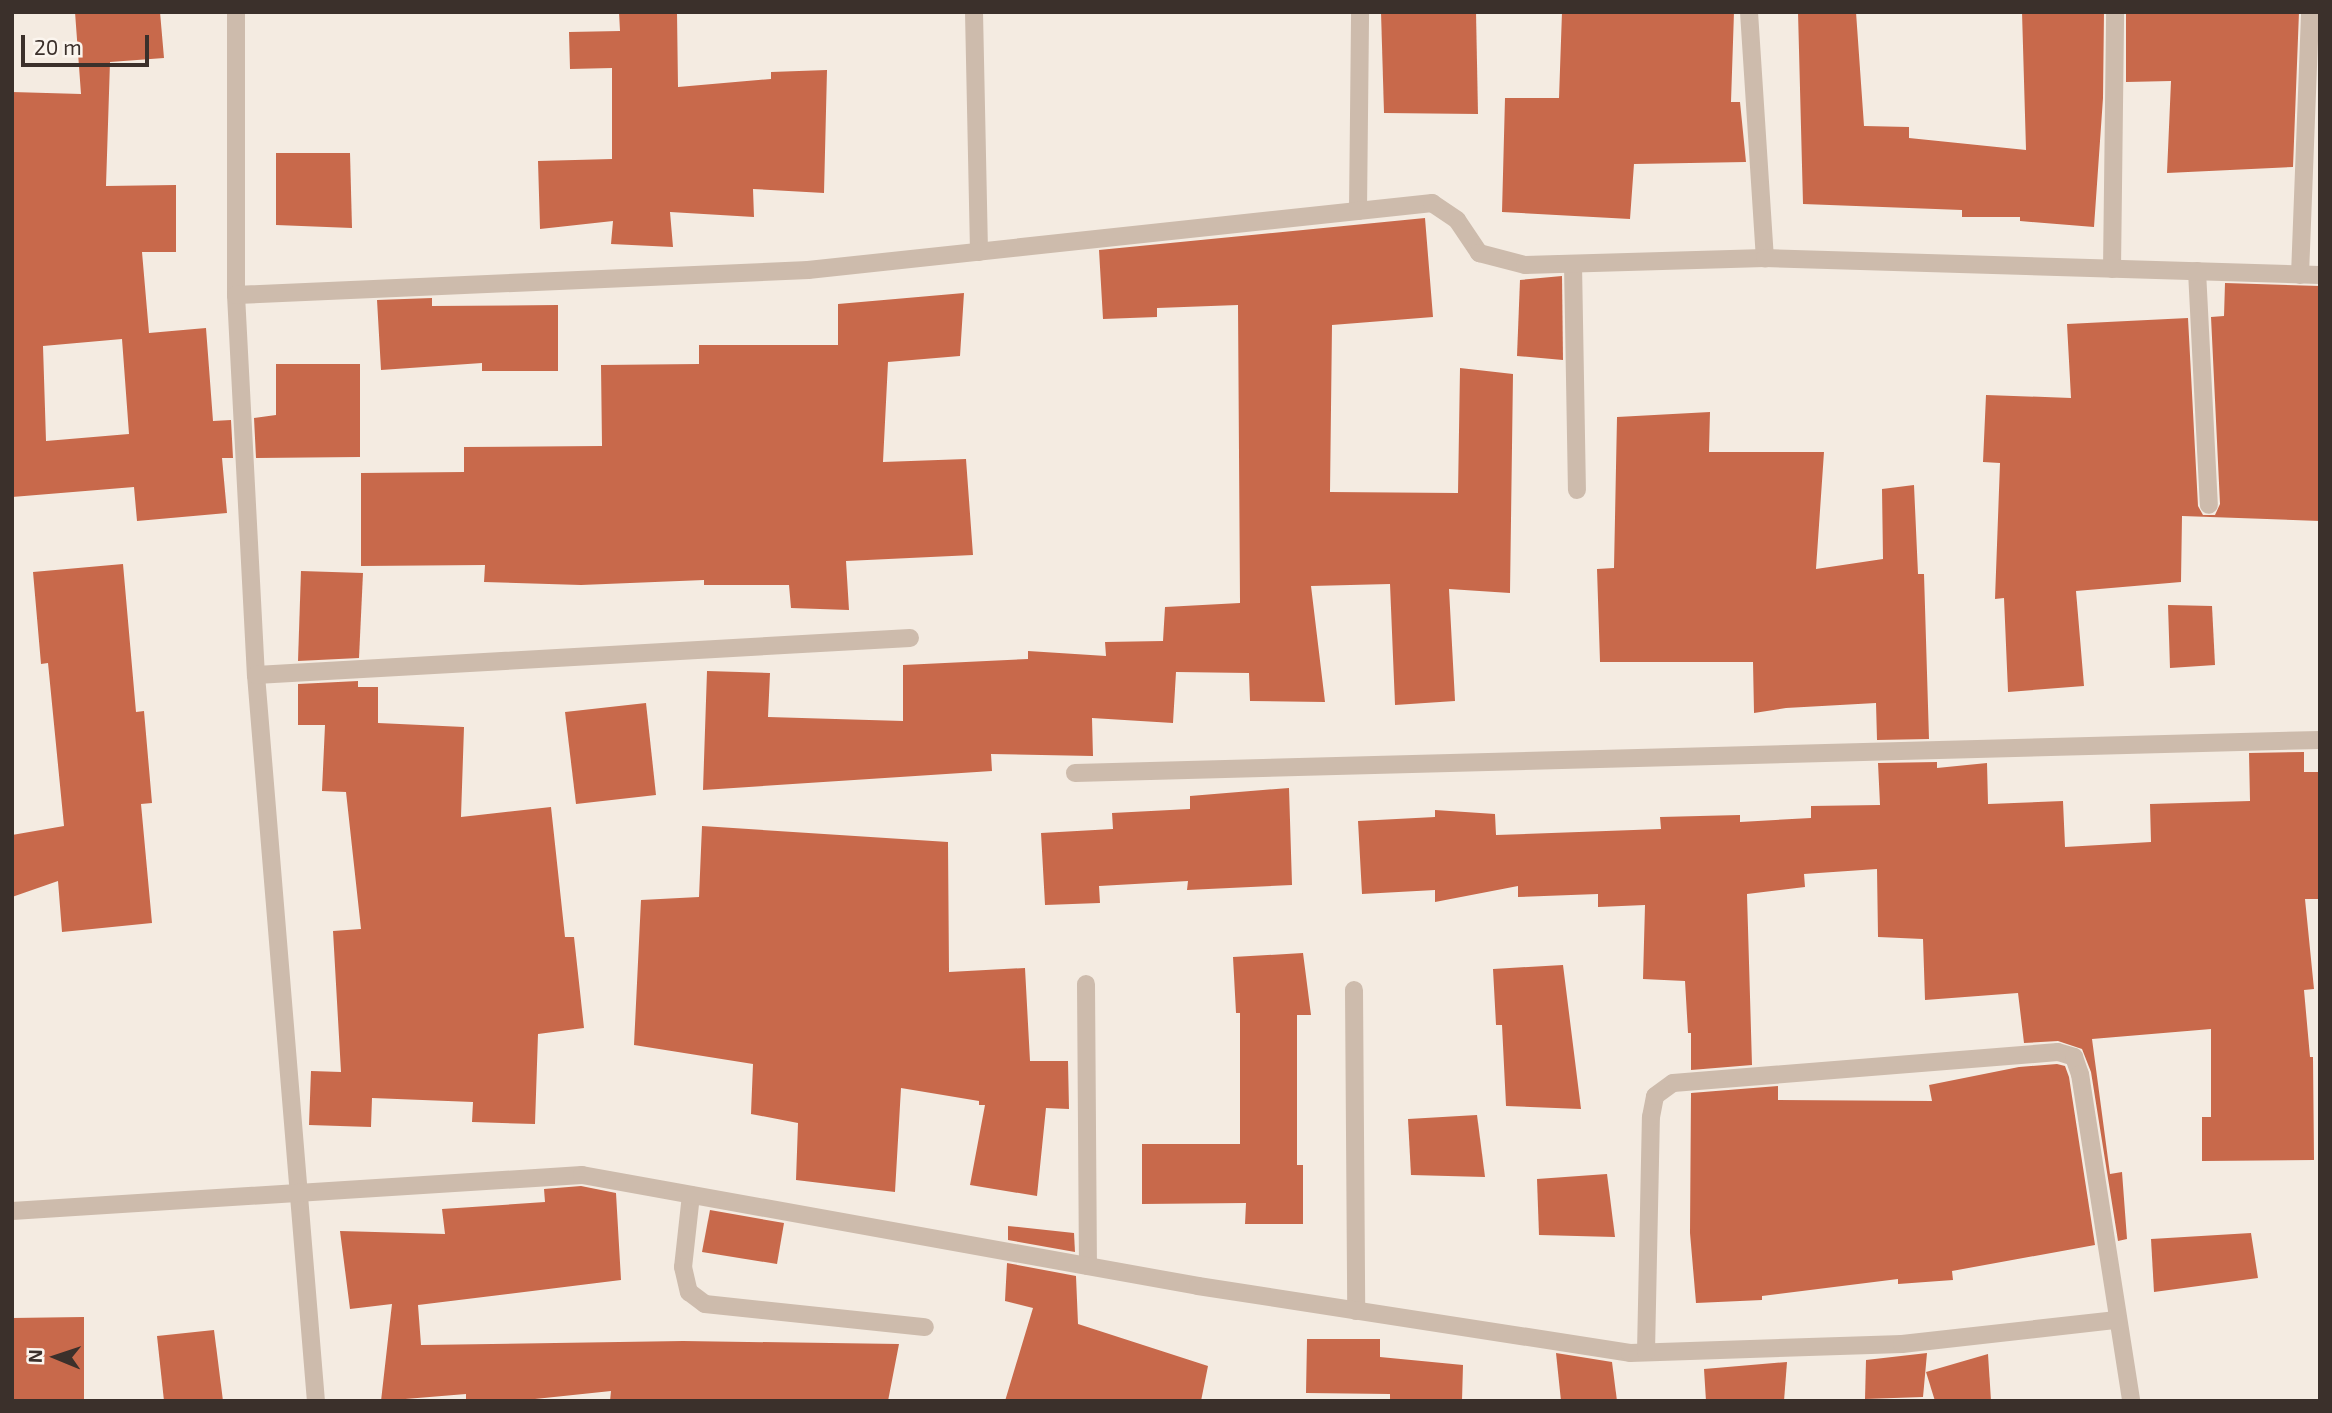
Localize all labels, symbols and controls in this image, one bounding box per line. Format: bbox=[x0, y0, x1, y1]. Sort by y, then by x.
scale bar bbox=[24, 21, 152, 65]
text: 20 m bbox=[34, 34, 82, 59]
north arrow bbox=[21, 1322, 91, 1392]
text: N bbox=[23, 1349, 46, 1364]

